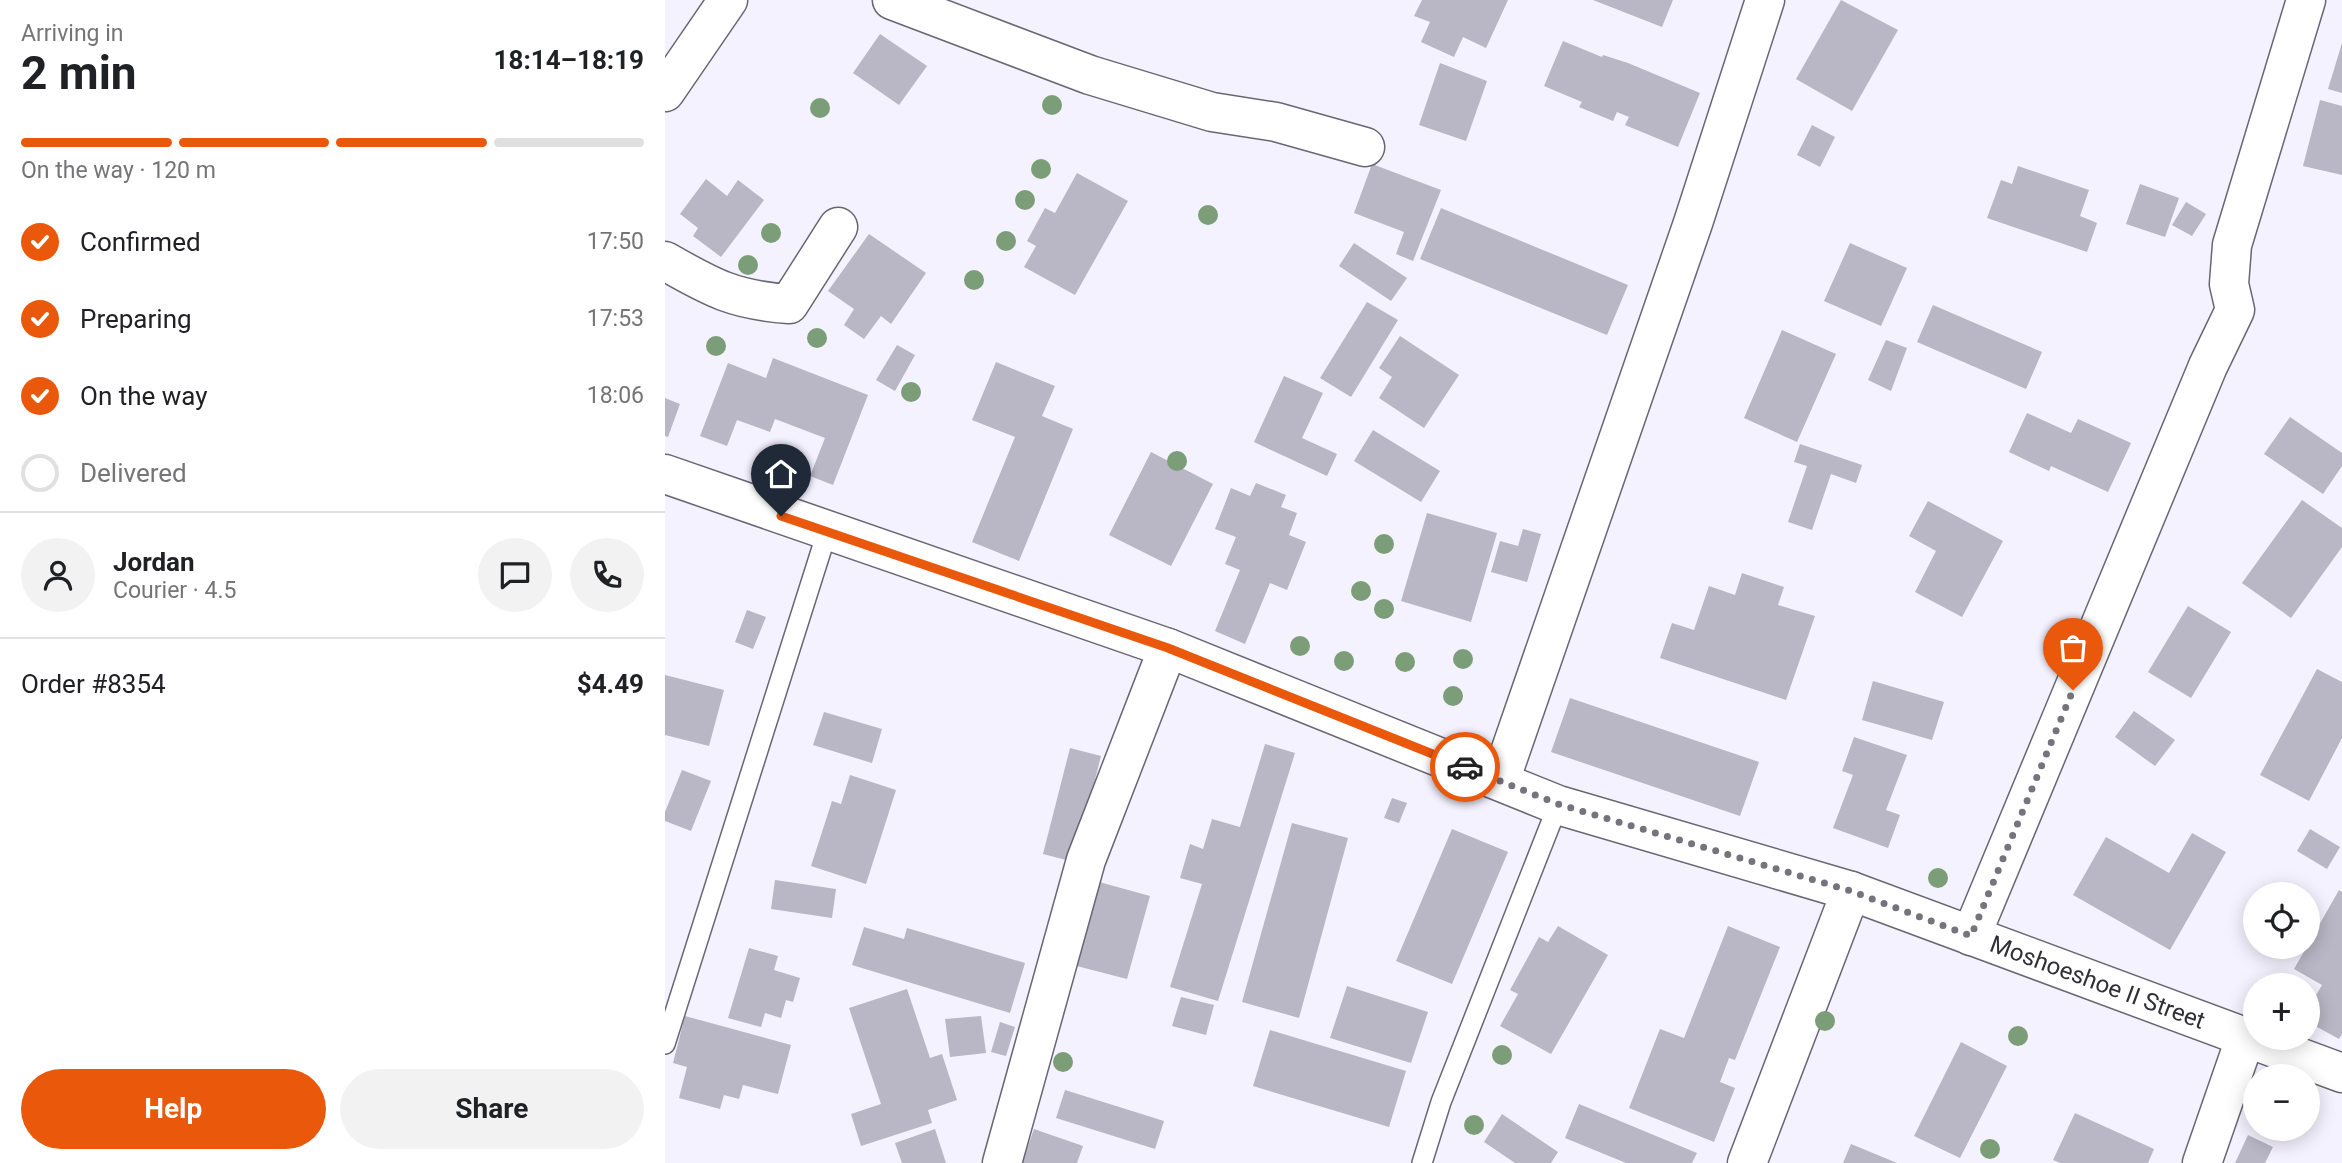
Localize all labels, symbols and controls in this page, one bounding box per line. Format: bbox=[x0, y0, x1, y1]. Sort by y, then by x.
text: Arriving in bbox=[21, 20, 124, 47]
text: 18:14–18:19 bbox=[494, 45, 644, 75]
text: 2 min bbox=[21, 46, 137, 100]
text: On the way · 120 m bbox=[21, 157, 216, 184]
icon: check bbox=[21, 223, 59, 261]
text: Confirmed bbox=[80, 227, 201, 257]
text: 17:50 bbox=[587, 228, 644, 255]
icon: check bbox=[21, 300, 59, 338]
text: Preparing bbox=[80, 304, 192, 334]
text: 17:53 bbox=[587, 305, 644, 332]
icon: check bbox=[21, 377, 59, 415]
text: On the way bbox=[80, 381, 208, 411]
text: 18:06 bbox=[587, 382, 644, 409]
pin bbox=[751, 444, 811, 516]
icon: home bbox=[762, 455, 800, 493]
text: Delivered bbox=[80, 458, 187, 488]
button: person bbox=[21, 538, 95, 612]
button: chat bbox=[478, 538, 552, 612]
button: phone bbox=[570, 538, 644, 612]
text: Jordan bbox=[113, 547, 195, 577]
text: Courier · 4.5 bbox=[113, 577, 236, 604]
pin bbox=[2043, 618, 2103, 690]
icon: bag bbox=[2054, 629, 2092, 667]
text: Order #8354 bbox=[21, 669, 166, 699]
text: $4.49 bbox=[577, 669, 644, 699]
courier bbox=[1430, 732, 1500, 802]
icon: car bbox=[1446, 748, 1484, 786]
map controls bbox=[2243, 882, 2320, 1141]
button: locate bbox=[2243, 882, 2320, 959]
street label: Moshoeshoe II Street bbox=[1986, 930, 2209, 1035]
button: + bbox=[2243, 973, 2320, 1050]
button: − bbox=[2243, 1064, 2320, 1141]
button: Help bbox=[21, 1069, 326, 1149]
button: Share bbox=[340, 1069, 644, 1149]

